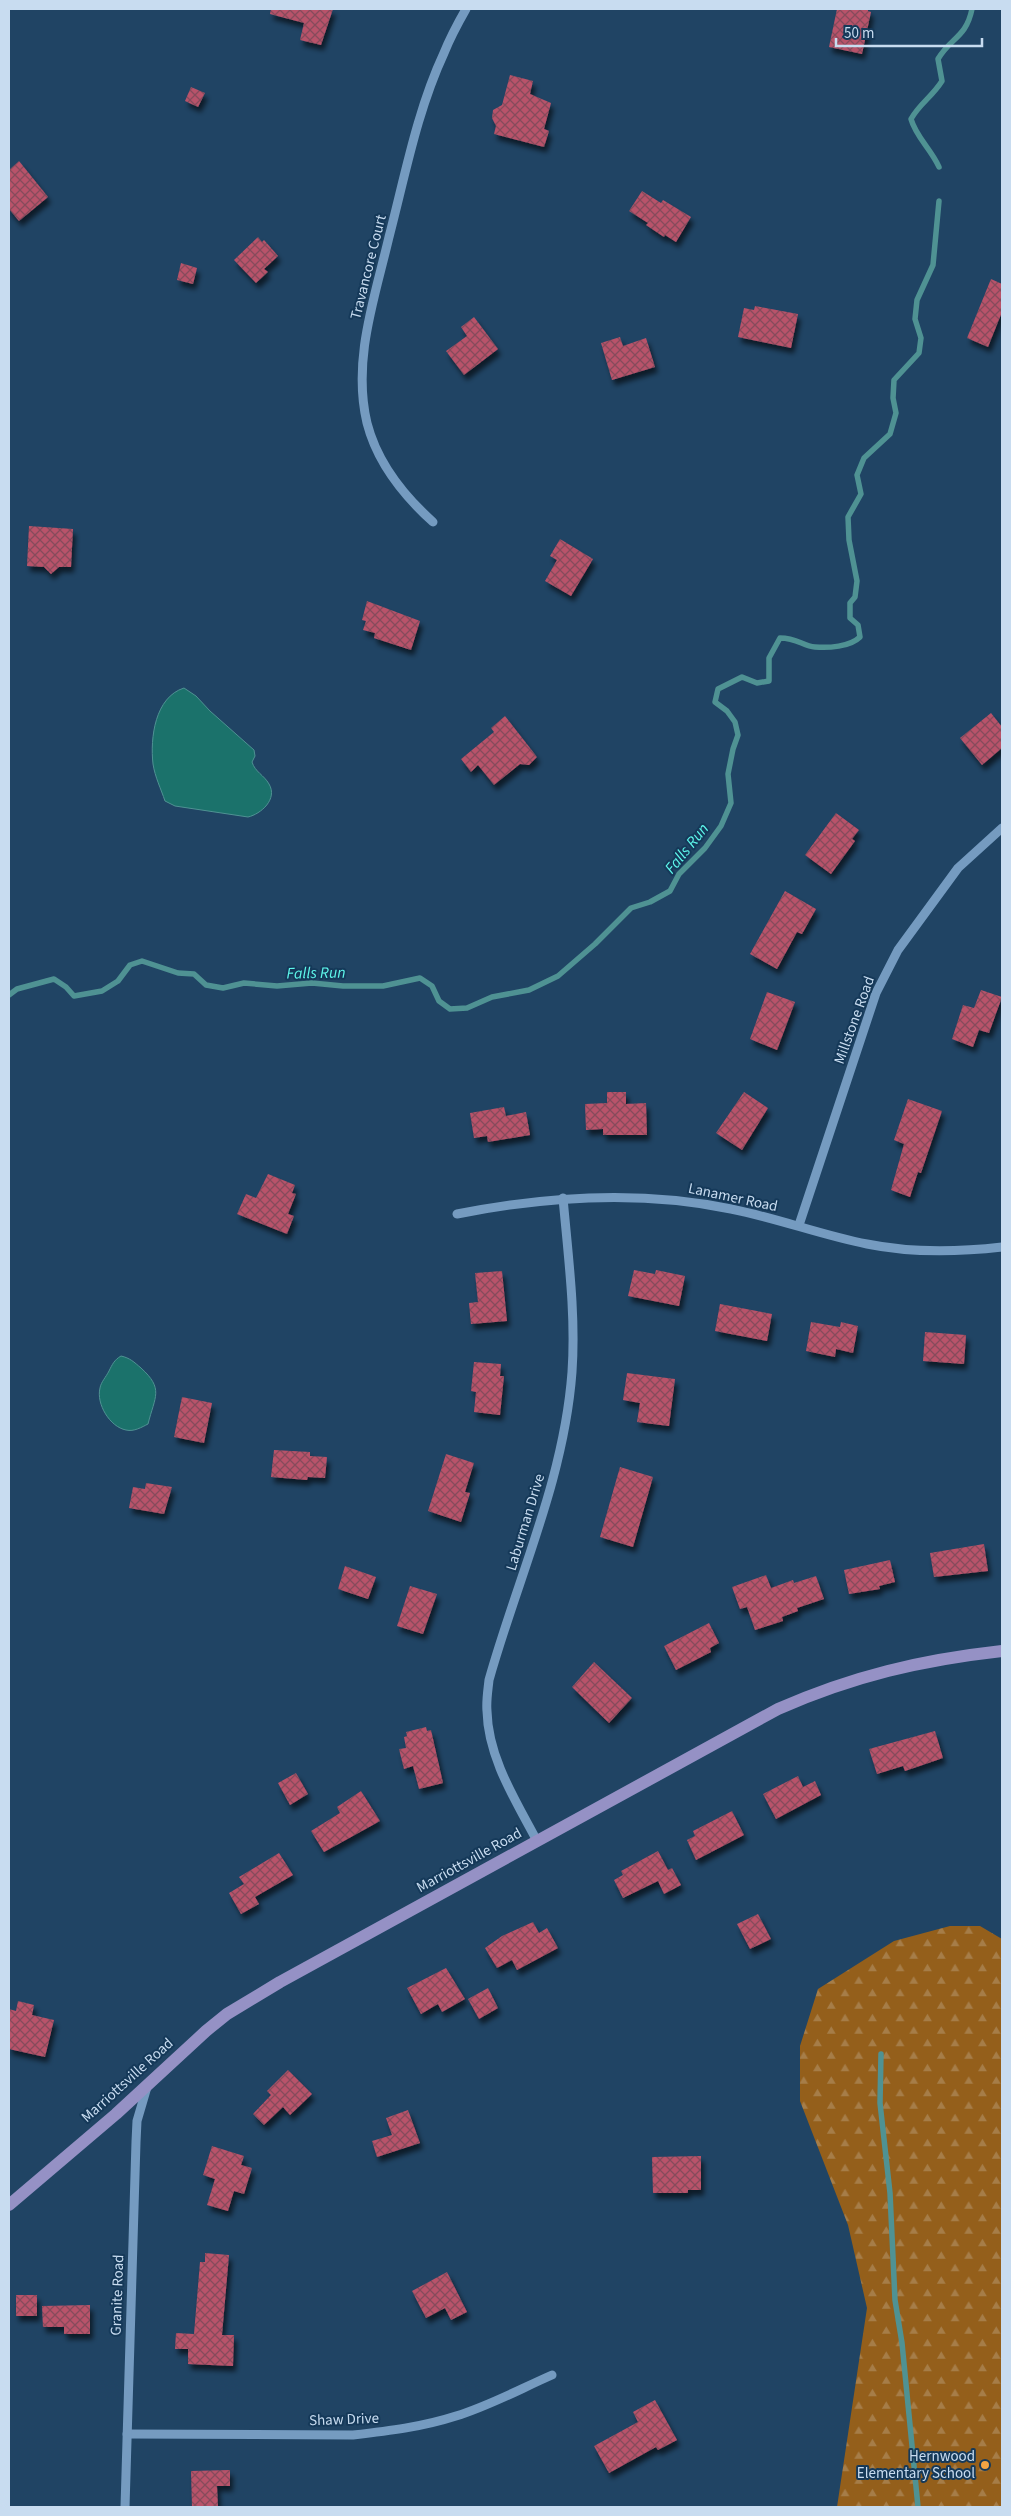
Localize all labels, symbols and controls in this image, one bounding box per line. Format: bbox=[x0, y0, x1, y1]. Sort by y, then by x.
scale bar bbox=[836, 15, 982, 47]
text: 50 m bbox=[844, 23, 874, 44]
street label: Travancore Court bbox=[345, 212, 392, 322]
water label: Falls Run bbox=[660, 819, 714, 879]
water label: Falls Run bbox=[286, 961, 346, 985]
street label: Millstone Road bbox=[829, 973, 880, 1067]
street label: Lanamer Road bbox=[686, 1178, 780, 1217]
street label: Laburman Drive bbox=[501, 1471, 550, 1573]
street label: Marriottsville Road bbox=[413, 1823, 526, 1898]
street label: Marriottsville Road bbox=[77, 2033, 178, 2127]
street label: Granite Road bbox=[106, 2254, 129, 2336]
street label: Shaw Drive bbox=[309, 2408, 379, 2431]
place label: Hernwood Elementary School bbox=[857, 2446, 975, 2484]
marker: Hernwood Elementary School bbox=[979, 2459, 991, 2471]

